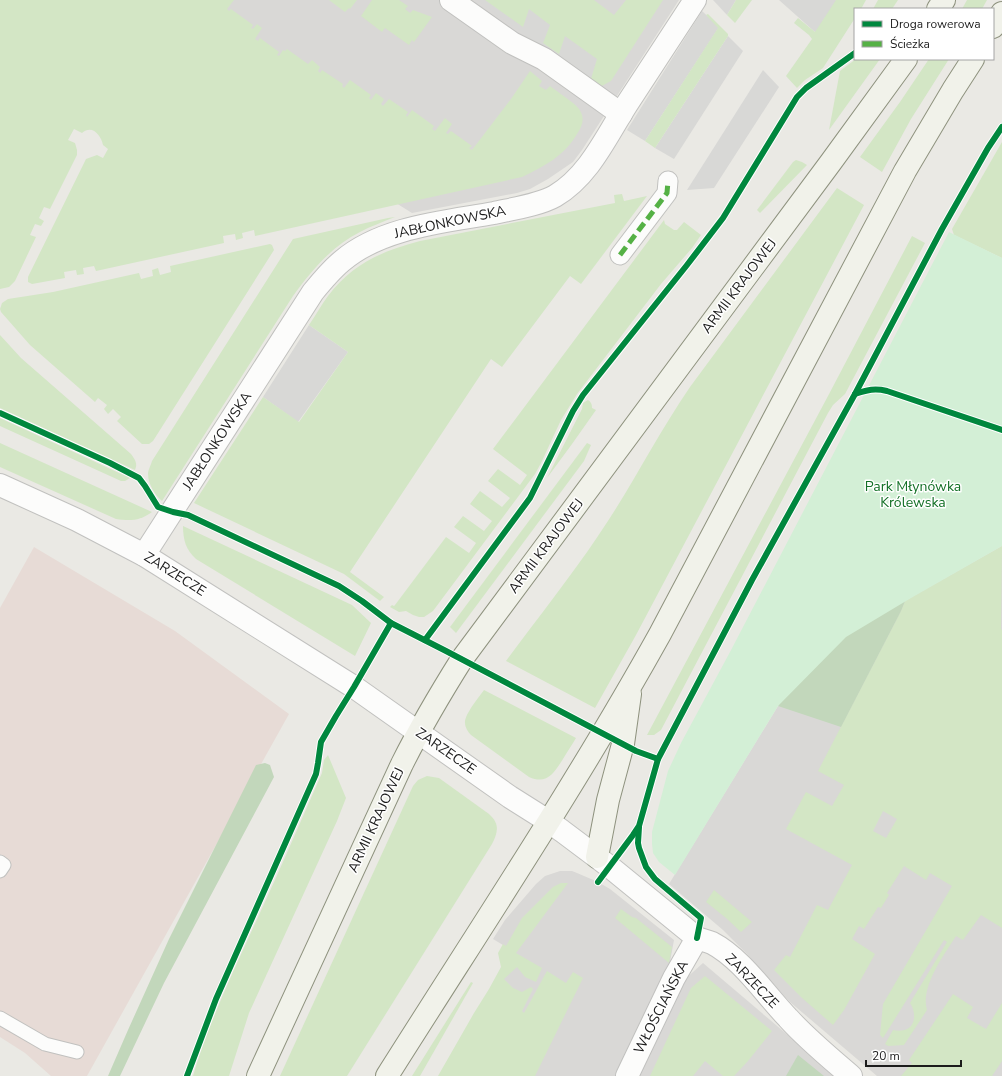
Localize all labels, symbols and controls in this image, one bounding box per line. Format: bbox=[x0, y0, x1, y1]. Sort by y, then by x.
legend bbox=[854, 8, 994, 60]
text: Droga rowerowa bbox=[890, 16, 981, 32]
text: Ścieżka bbox=[890, 36, 930, 52]
street label: JABŁONKOWSKA bbox=[391, 201, 508, 243]
street label: ARMII KRAJOWEJ bbox=[697, 235, 781, 337]
street label: JABŁONKOWSKA bbox=[178, 388, 256, 495]
park label: Park Młynówka Królewska bbox=[865, 477, 961, 512]
street label: ARMII KRAJOWEJ bbox=[504, 495, 588, 597]
street label: ZARZECZE bbox=[140, 547, 210, 601]
street label: ZARZECZE bbox=[412, 723, 480, 779]
street label: ARMII KRAJOWEJ bbox=[343, 764, 409, 876]
street label: ZARZECZE bbox=[721, 949, 783, 1013]
street label: WŁOŚCIAŃSKA bbox=[629, 957, 693, 1057]
scale bar bbox=[866, 1042, 961, 1068]
text: 20 m bbox=[872, 1048, 900, 1064]

